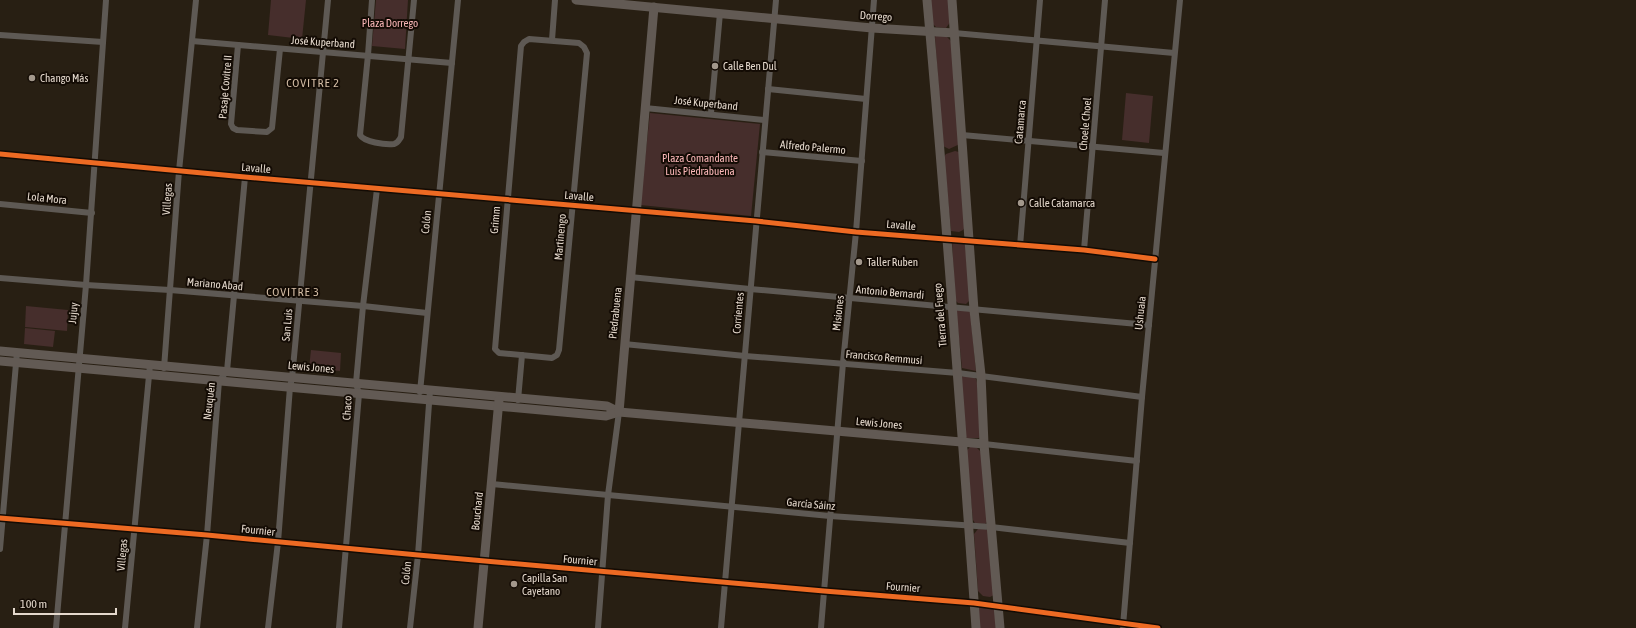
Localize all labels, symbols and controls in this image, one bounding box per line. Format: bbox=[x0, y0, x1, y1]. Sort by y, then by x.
street label: Dorrego bbox=[859, 9, 893, 23]
park label: Plaza Dorrego bbox=[362, 17, 418, 29]
street label: José Kuperband bbox=[291, 34, 355, 50]
street label: Pasaje Covitre II bbox=[216, 55, 234, 119]
place label: Calle Ben Dul bbox=[723, 60, 777, 72]
marker: Calle Ben Dul bbox=[710, 61, 720, 71]
place label: Chango Más bbox=[40, 72, 88, 84]
marker: Chango Más bbox=[27, 73, 37, 83]
district label: COVITRE 2 bbox=[286, 76, 340, 90]
street label: José Kuperband bbox=[674, 94, 738, 112]
street label: Choele Choel bbox=[1077, 97, 1093, 151]
street label: Catamarca bbox=[1012, 100, 1028, 144]
street label: Alfredo Palermo bbox=[780, 138, 846, 156]
park label: Plaza Comandante Luis Piedrabuena bbox=[662, 152, 738, 177]
street label: Lavalle bbox=[241, 161, 271, 175]
street label: Villegas bbox=[160, 182, 174, 215]
street label: Lavalle bbox=[564, 189, 594, 203]
street label: Lola Mora bbox=[27, 190, 67, 206]
place label: Calle Catamarca bbox=[1029, 197, 1095, 209]
marker: Calle Catamarca bbox=[1016, 198, 1026, 208]
street label: Grimm bbox=[488, 206, 502, 234]
street label: Colón bbox=[419, 210, 433, 234]
street label: Martinengo bbox=[552, 213, 568, 261]
street label: Lavalle bbox=[886, 218, 916, 232]
place label: Taller Ruben bbox=[867, 256, 918, 268]
marker: Taller Ruben bbox=[854, 257, 864, 267]
street label: Mariano Abad bbox=[186, 276, 244, 292]
street label: Antonio Bernardi bbox=[855, 283, 925, 301]
street label: Tierra del Fuego bbox=[931, 283, 949, 347]
district label: COVITRE 3 bbox=[266, 285, 320, 299]
street label: Piedrabuena bbox=[606, 287, 624, 339]
street label: Corrientes bbox=[730, 292, 746, 334]
street label: Misiones bbox=[830, 295, 846, 331]
street label: Ushuaia bbox=[1132, 296, 1148, 330]
street label: Jujuy bbox=[66, 301, 80, 324]
street label: San Luis bbox=[280, 308, 294, 342]
street label: Francisco Remmusi bbox=[845, 348, 923, 366]
street label: Lewis Jones bbox=[287, 359, 335, 375]
street label: Neuquén bbox=[201, 382, 217, 420]
street label: Chaco bbox=[340, 395, 354, 421]
street label: Lewis Jones bbox=[855, 415, 903, 431]
street label: Bouchard bbox=[469, 491, 485, 531]
street label: García Sáinz bbox=[786, 496, 836, 512]
street label: Fournier bbox=[240, 522, 276, 538]
street label: Villegas bbox=[115, 538, 129, 572]
street label: Fournier bbox=[563, 553, 598, 568]
street label: Colón bbox=[399, 561, 413, 585]
place label: Capilla San Cayetano bbox=[522, 572, 567, 597]
marker: Capilla San Cayetano bbox=[509, 579, 519, 589]
street label: Fournier bbox=[886, 580, 921, 594]
scale bar bbox=[14, 590, 116, 616]
text: 100 m bbox=[20, 597, 47, 611]

